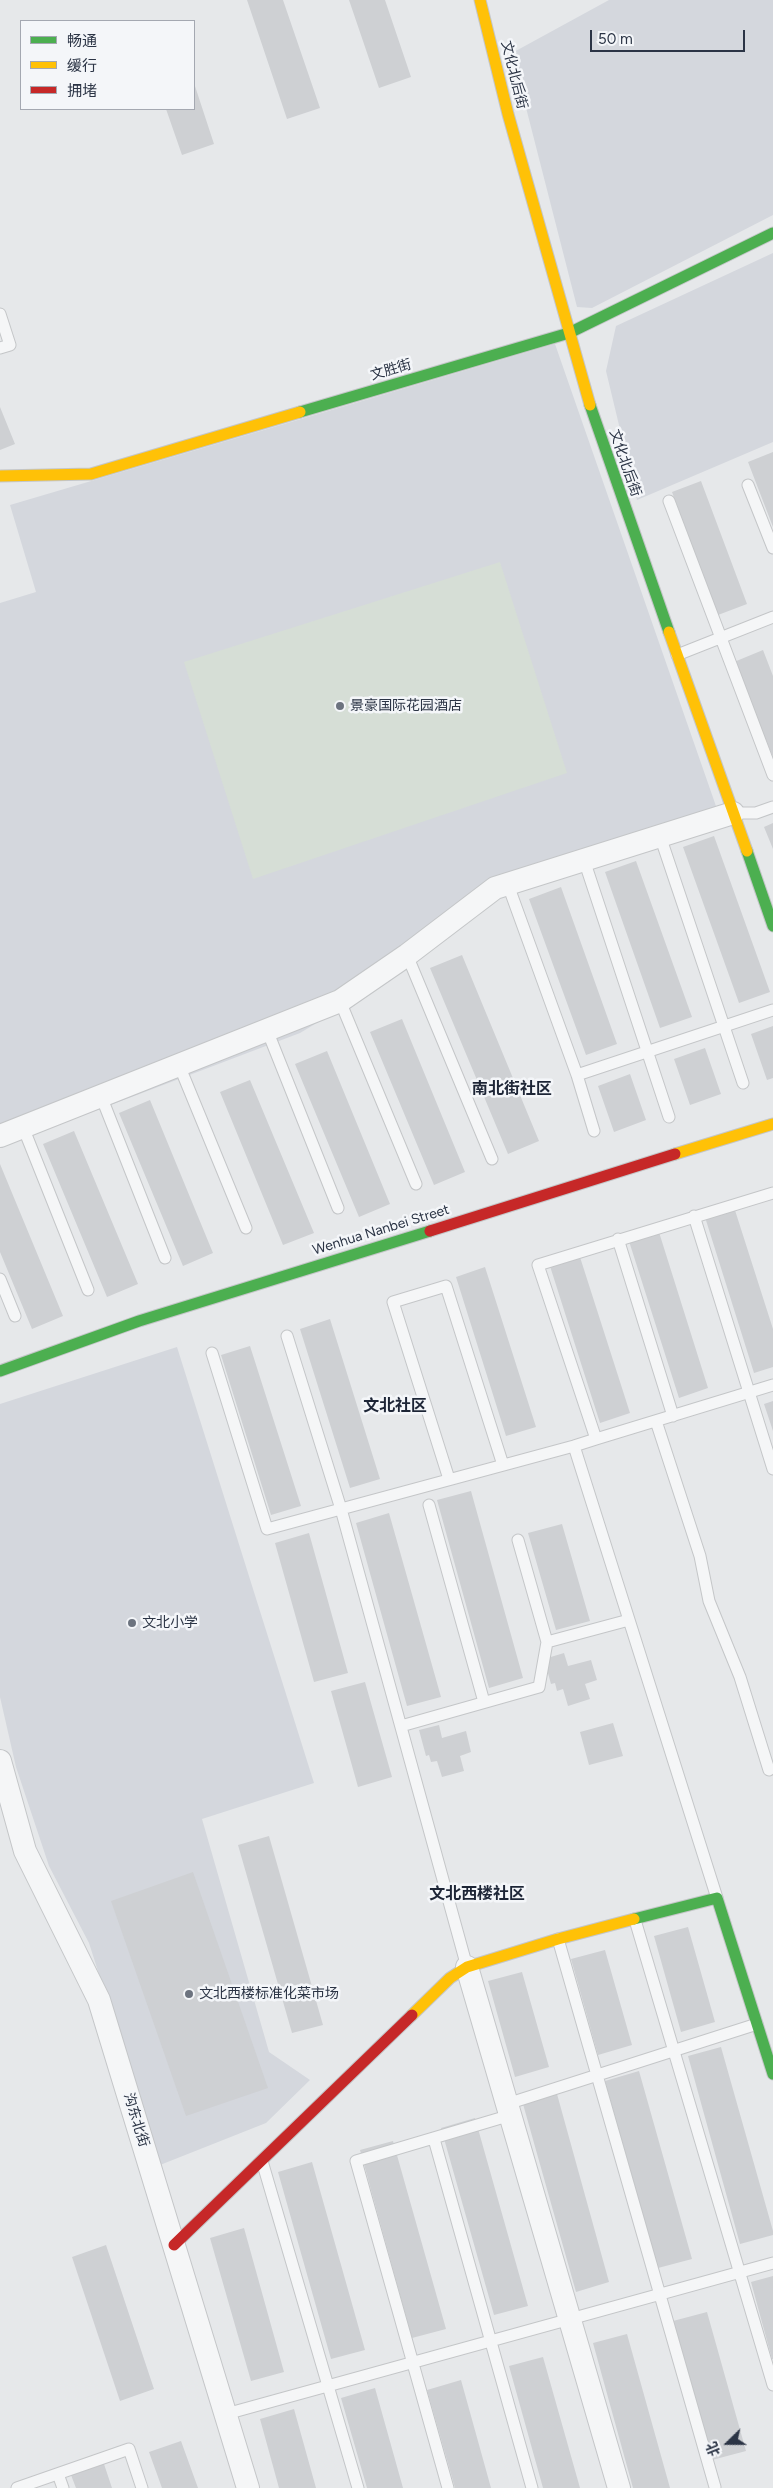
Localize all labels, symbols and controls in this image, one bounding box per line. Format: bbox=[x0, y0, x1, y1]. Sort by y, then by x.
legend bbox=[20, 20, 195, 110]
scale bar bbox=[593, 20, 748, 52]
text: 50 m bbox=[598, 30, 633, 48]
text: 畅通 bbox=[67, 32, 97, 50]
street label: 文化北后街 bbox=[497, 39, 531, 111]
text: 缓行 bbox=[67, 57, 97, 75]
text: 拥堵 bbox=[67, 82, 97, 100]
street label: 文胜街 bbox=[368, 356, 414, 384]
street label: 文化北后街 bbox=[606, 427, 644, 499]
place label: 景豪国际花园酒店 bbox=[350, 698, 462, 714]
marker: 景豪国际花园酒店 bbox=[334, 700, 346, 712]
district label: 南北街社区 bbox=[472, 1079, 552, 1099]
street label: Wenhua Nanbei Street bbox=[311, 1201, 451, 1259]
district label: 文北社区 bbox=[363, 1396, 427, 1416]
place label: 文北小学 bbox=[142, 1615, 198, 1631]
marker: 文北小学 bbox=[126, 1617, 138, 1629]
district label: 文北西楼社区 bbox=[429, 1884, 525, 1904]
place label: 文北西楼标准化菜市场 bbox=[199, 1986, 339, 2002]
marker: 文北西楼标准化菜市场 bbox=[183, 1988, 195, 2000]
street label: 沟东北街 bbox=[120, 2091, 152, 2149]
north arrow bbox=[703, 2418, 753, 2468]
text: 北 bbox=[703, 2439, 724, 2458]

